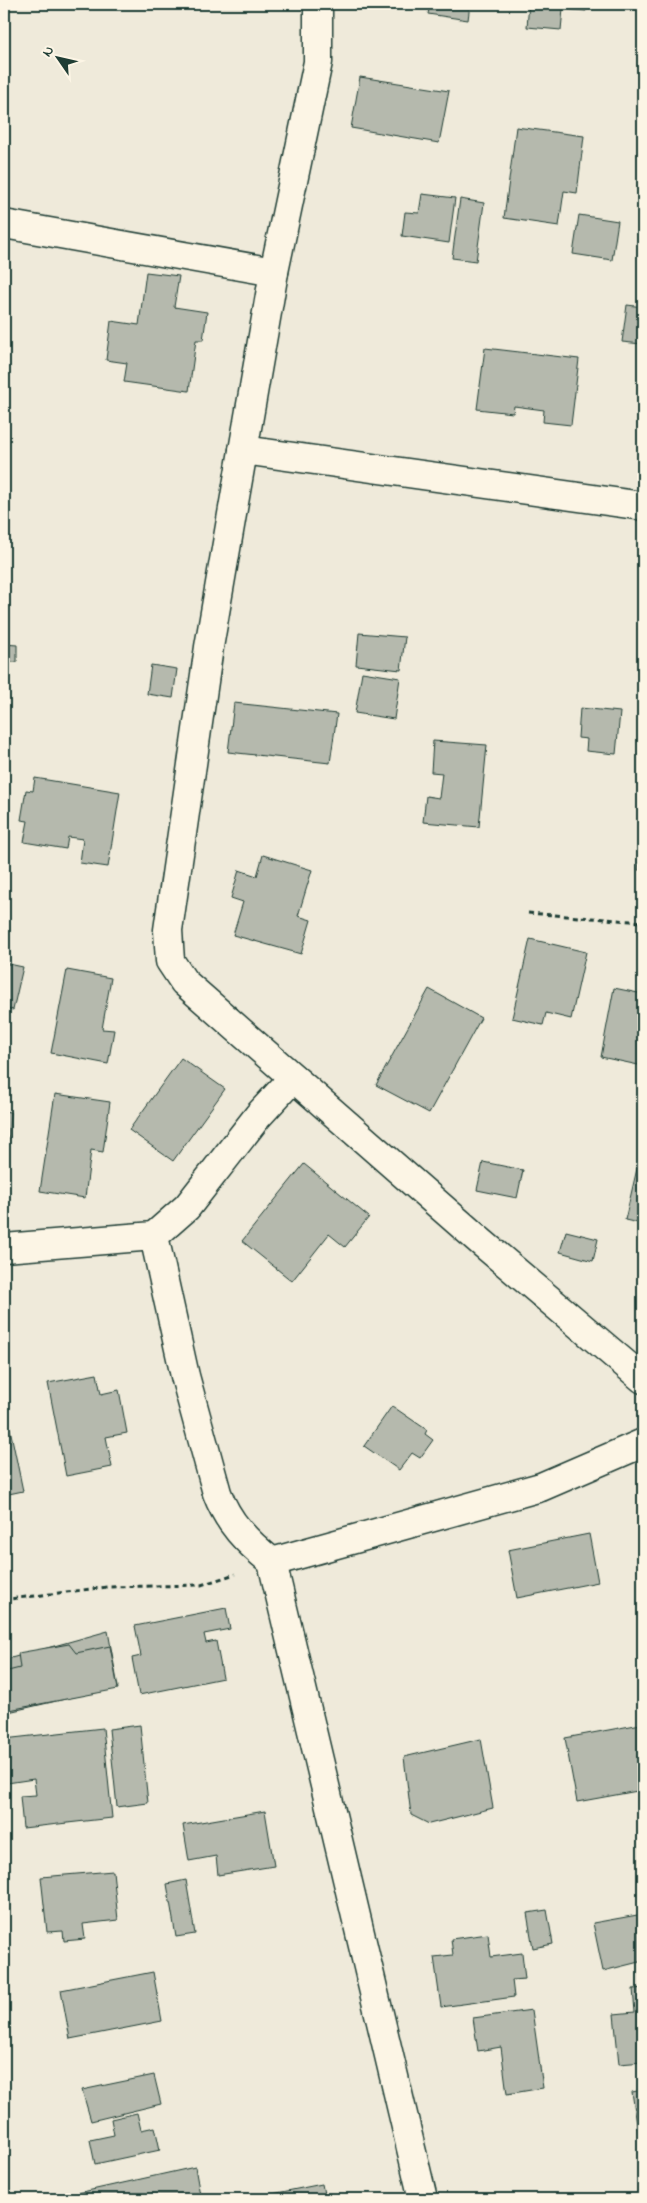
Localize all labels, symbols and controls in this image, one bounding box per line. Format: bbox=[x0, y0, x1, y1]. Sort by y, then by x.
north arrow bbox=[32, 32, 82, 82]
text: N bbox=[37, 42, 60, 61]

